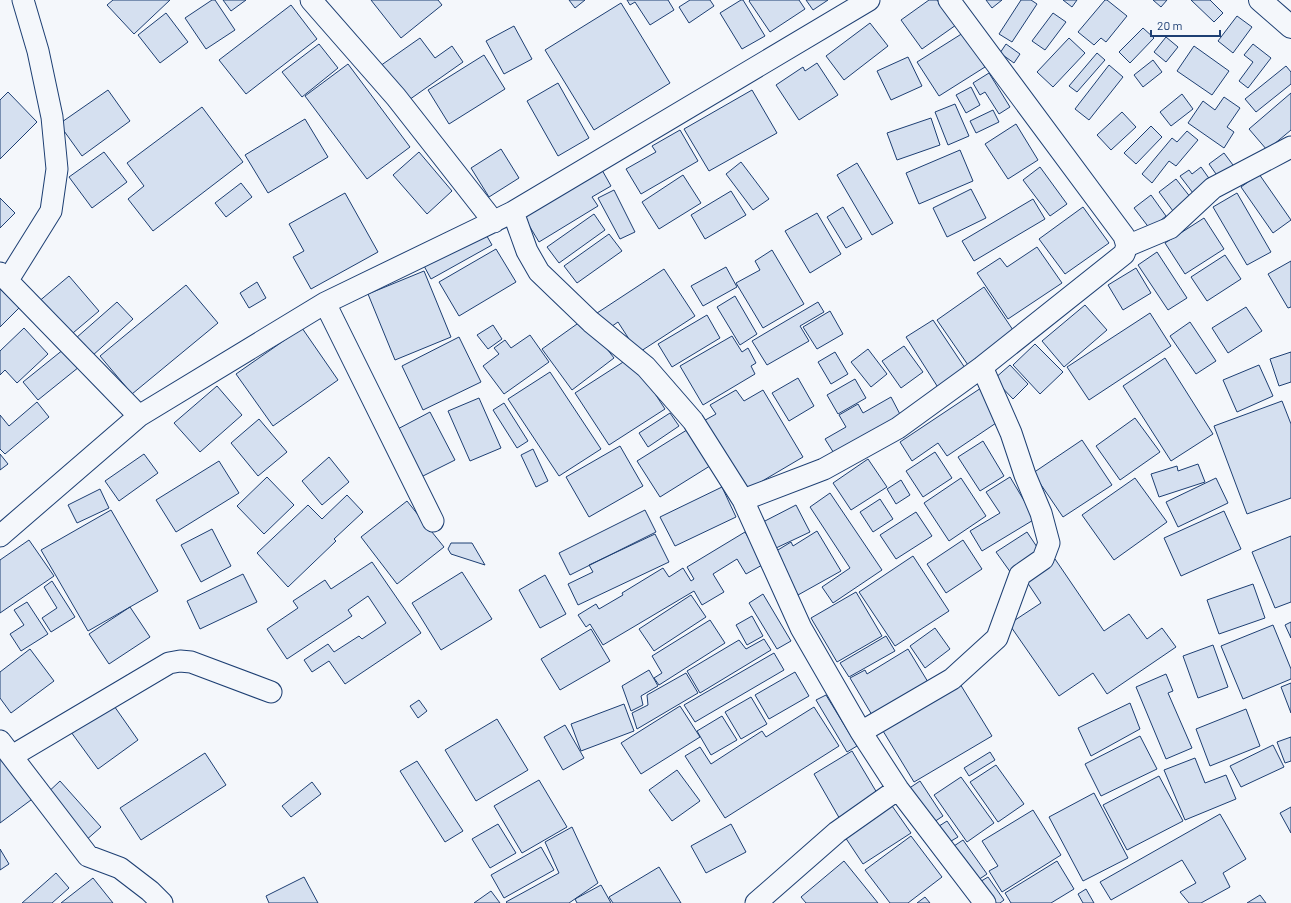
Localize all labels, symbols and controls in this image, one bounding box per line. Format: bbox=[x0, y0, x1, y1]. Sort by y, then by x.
scale bar bbox=[1151, 12, 1220, 38]
text: 20 m bbox=[1157, 18, 1183, 32]

